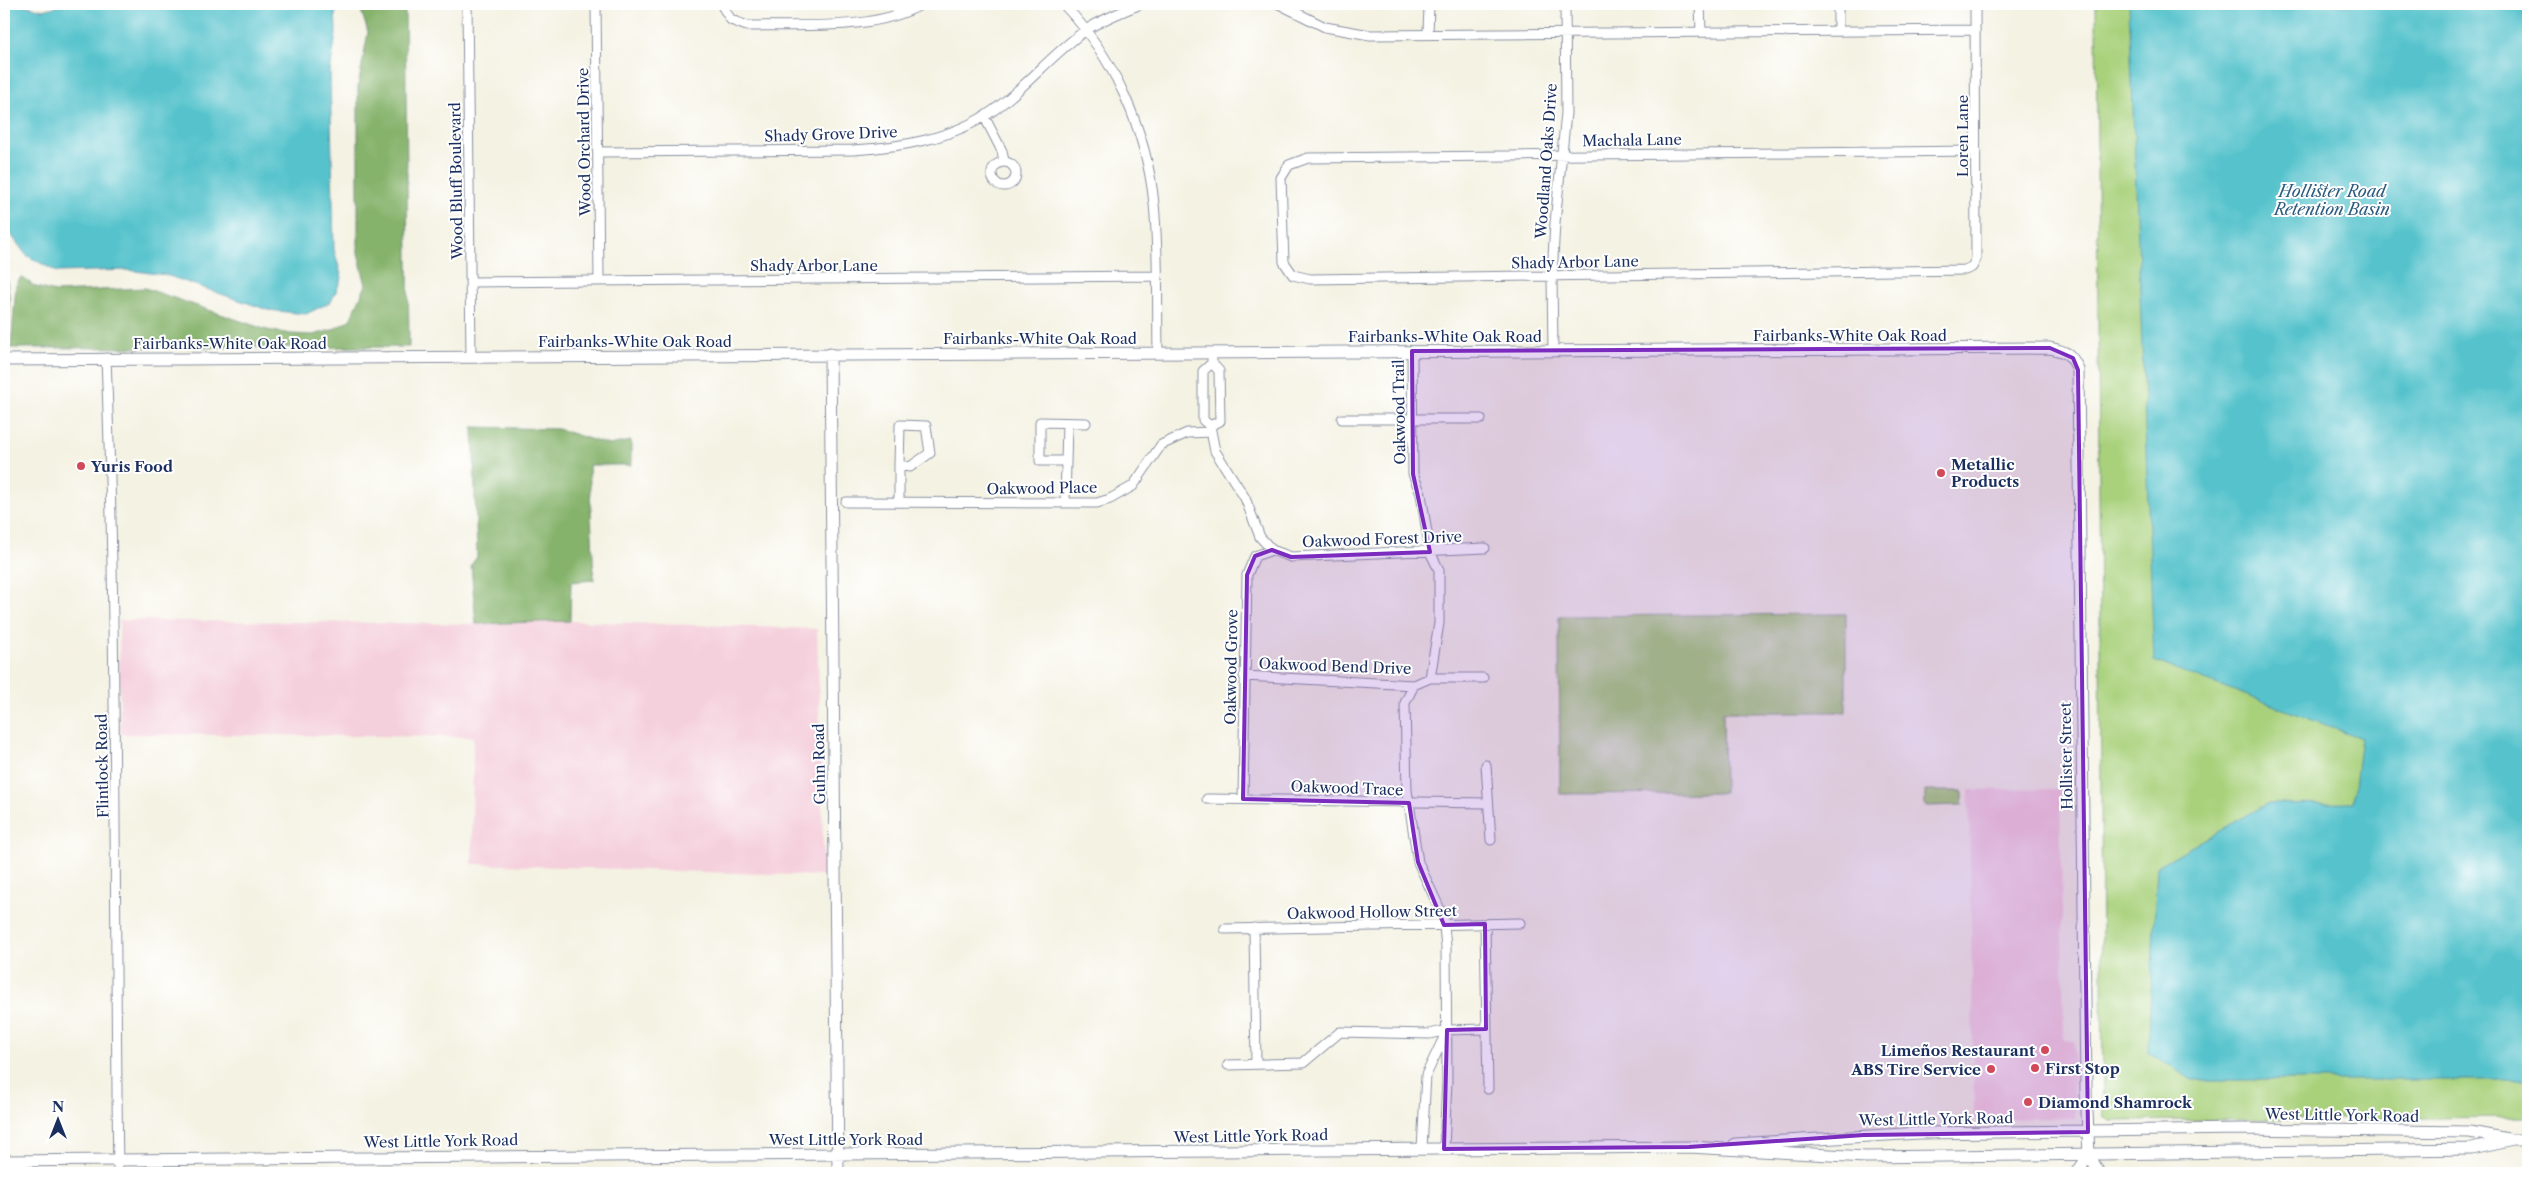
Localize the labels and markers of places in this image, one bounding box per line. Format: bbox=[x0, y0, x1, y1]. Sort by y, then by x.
place label: Metallic Products bbox=[1951, 455, 2019, 491]
place label: Yuris Food bbox=[90, 457, 173, 476]
marker: Yuris Food bbox=[75, 460, 87, 472]
marker: Metallic Products bbox=[1935, 467, 1947, 479]
place label: Limeños Restaurant bbox=[1881, 1041, 2035, 1060]
marker: Limeños Restaurant bbox=[2039, 1044, 2051, 1056]
place label: First Stop bbox=[2045, 1059, 2120, 1078]
place label: ABS Tire Service bbox=[1850, 1060, 1981, 1079]
marker: First Stop bbox=[2029, 1062, 2041, 1074]
marker: ABS Tire Service bbox=[1985, 1063, 1997, 1075]
place label: Diamond Shamrock bbox=[2038, 1093, 2193, 1112]
marker: Diamond Shamrock bbox=[2022, 1096, 2034, 1108]

